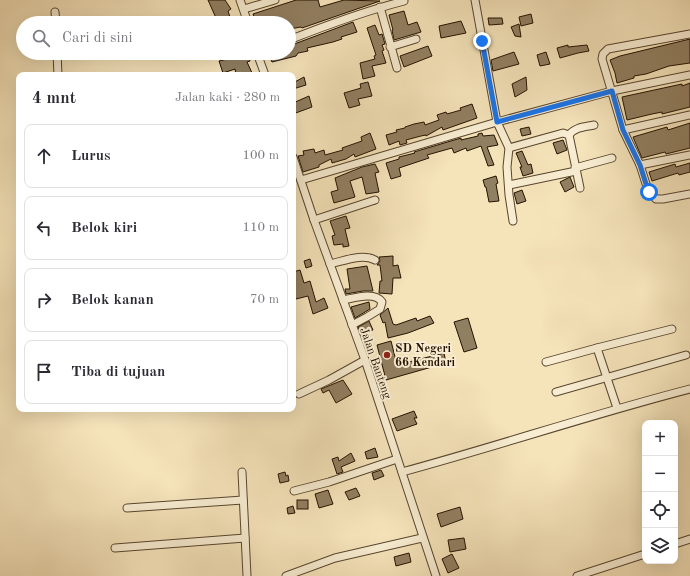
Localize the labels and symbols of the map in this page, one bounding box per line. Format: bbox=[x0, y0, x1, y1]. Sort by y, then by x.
route end bbox=[473, 32, 491, 50]
route start bbox=[640, 183, 658, 201]
street label: Jalan Banteng bbox=[357, 326, 393, 401]
place label: SD Negeri 66 Kendari bbox=[395, 343, 456, 369]
marker: SD Negeri 66 Kendari bbox=[382, 350, 392, 360]

